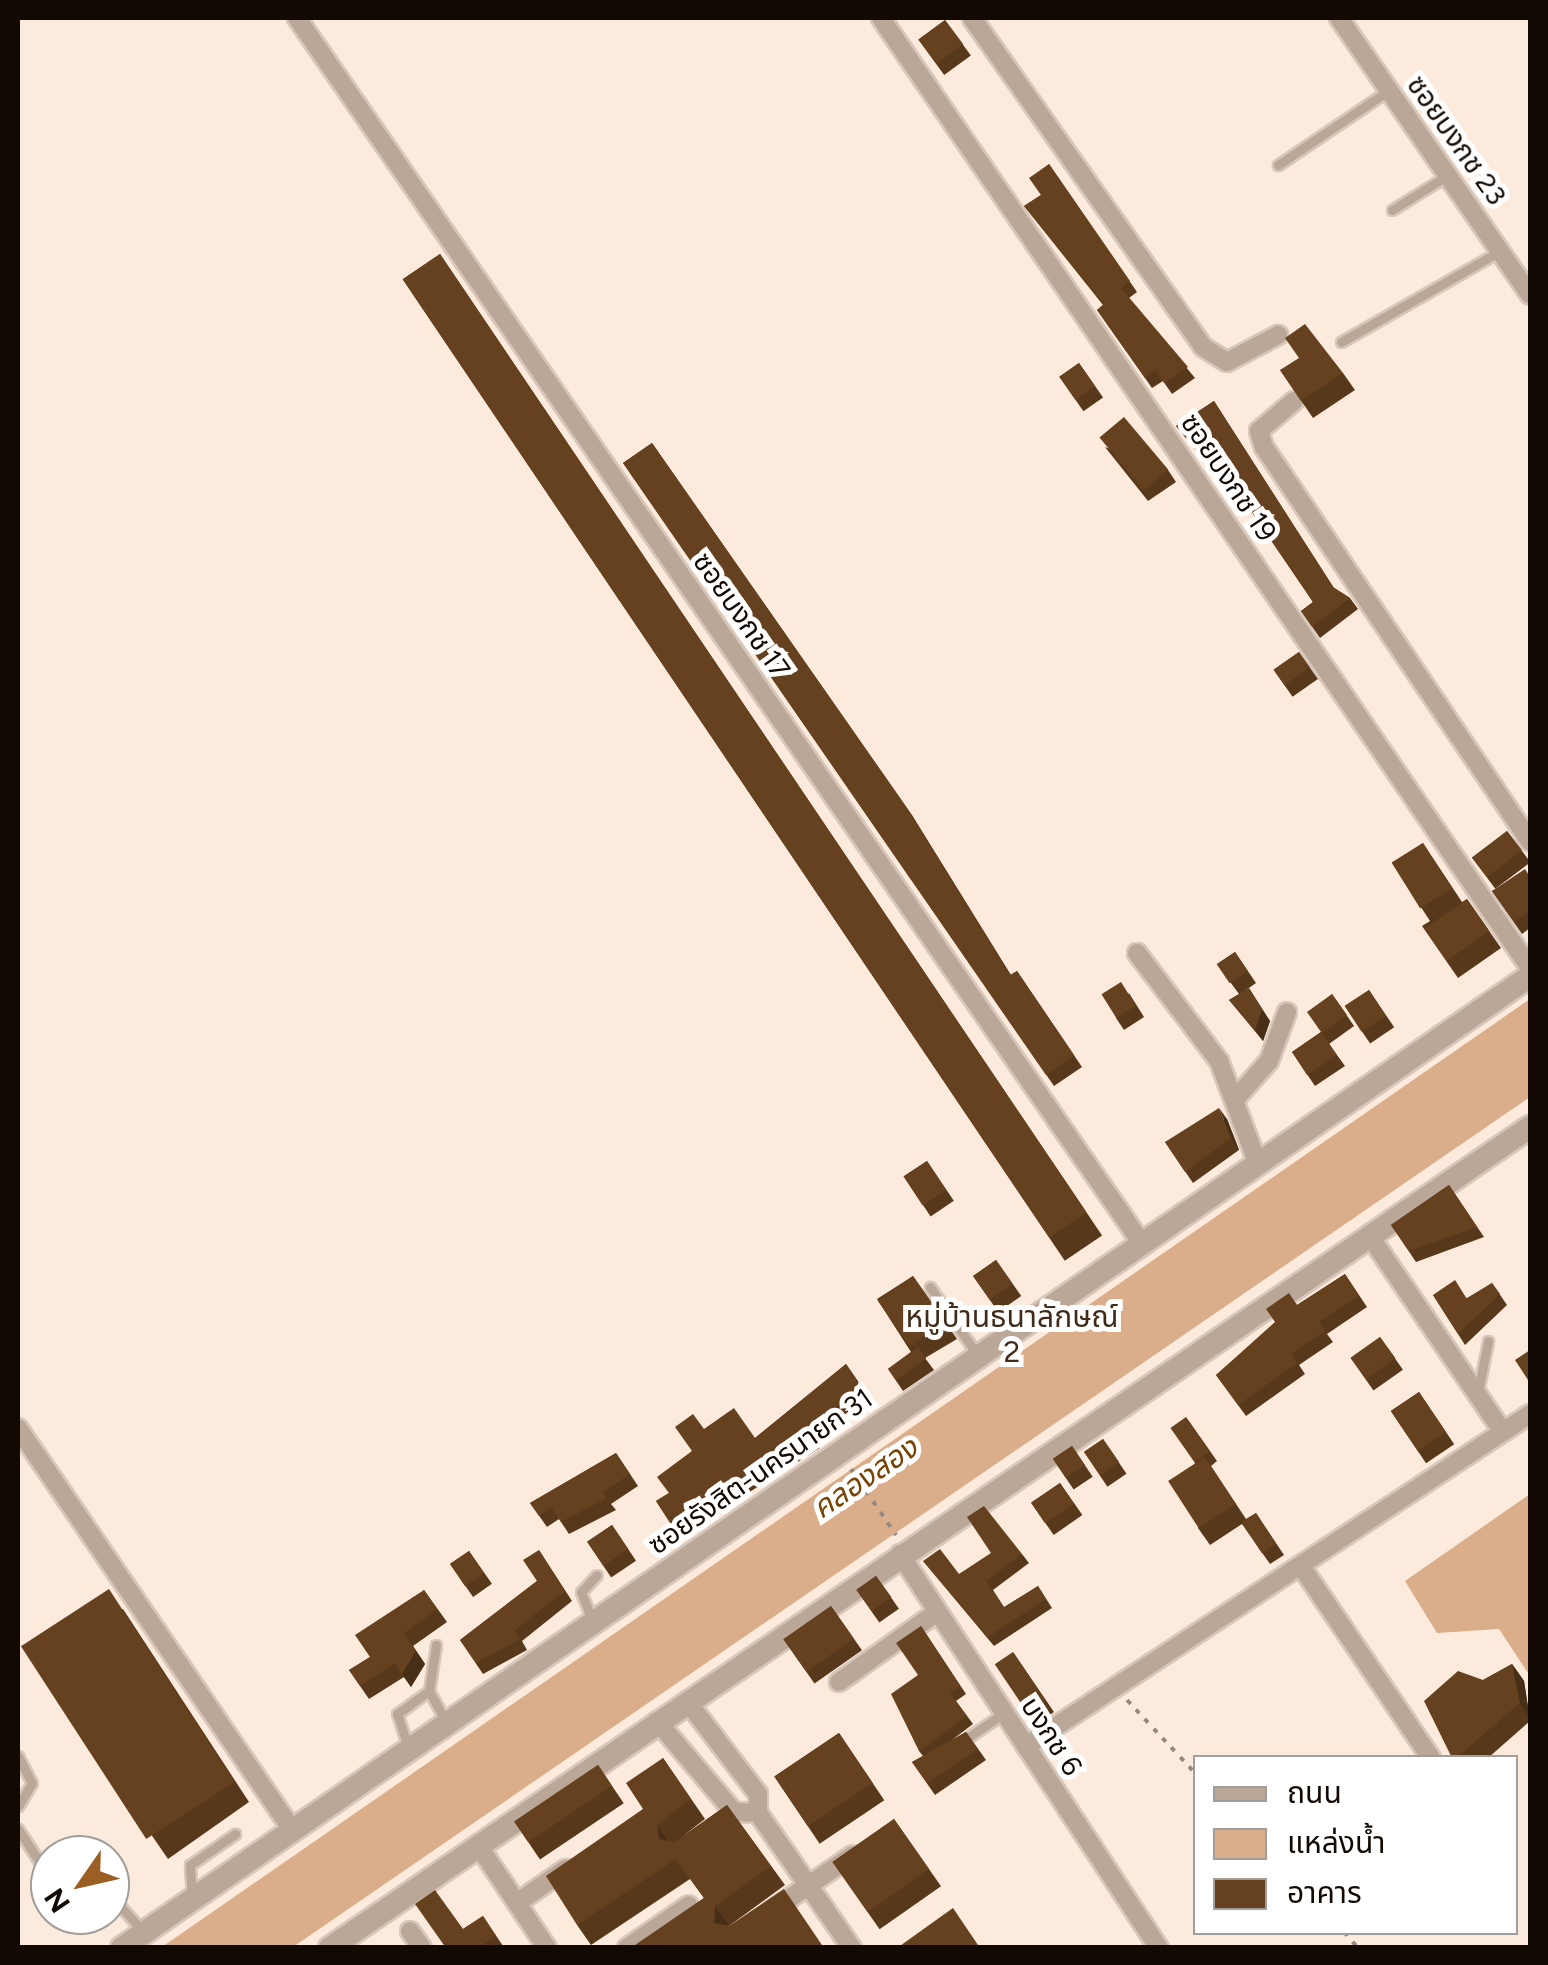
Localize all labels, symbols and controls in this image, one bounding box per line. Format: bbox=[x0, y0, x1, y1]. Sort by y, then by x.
street label: ซอยบงกช 23 bbox=[1400, 69, 1514, 211]
street label: ซอยบงกช 19 bbox=[1174, 407, 1284, 547]
street label: ซอยบงกช 17 bbox=[686, 546, 798, 684]
district label: หมู่บ้านธนาลักษณ์ 2 bbox=[905, 1299, 1119, 1370]
street label: ซอยรังสิต-นครนายก 31 bbox=[641, 1381, 879, 1561]
water label: คลองสอง bbox=[805, 1430, 925, 1526]
street label: บงกช 6 bbox=[1014, 1690, 1090, 1782]
legend bbox=[1193, 1755, 1518, 1935]
text: ถนน bbox=[1287, 1774, 1342, 1811]
text: แหล่งน้ำ bbox=[1287, 1824, 1385, 1861]
north arrow bbox=[30, 1835, 130, 1935]
text: อาคาร bbox=[1287, 1874, 1362, 1911]
text: N bbox=[37, 1882, 77, 1919]

